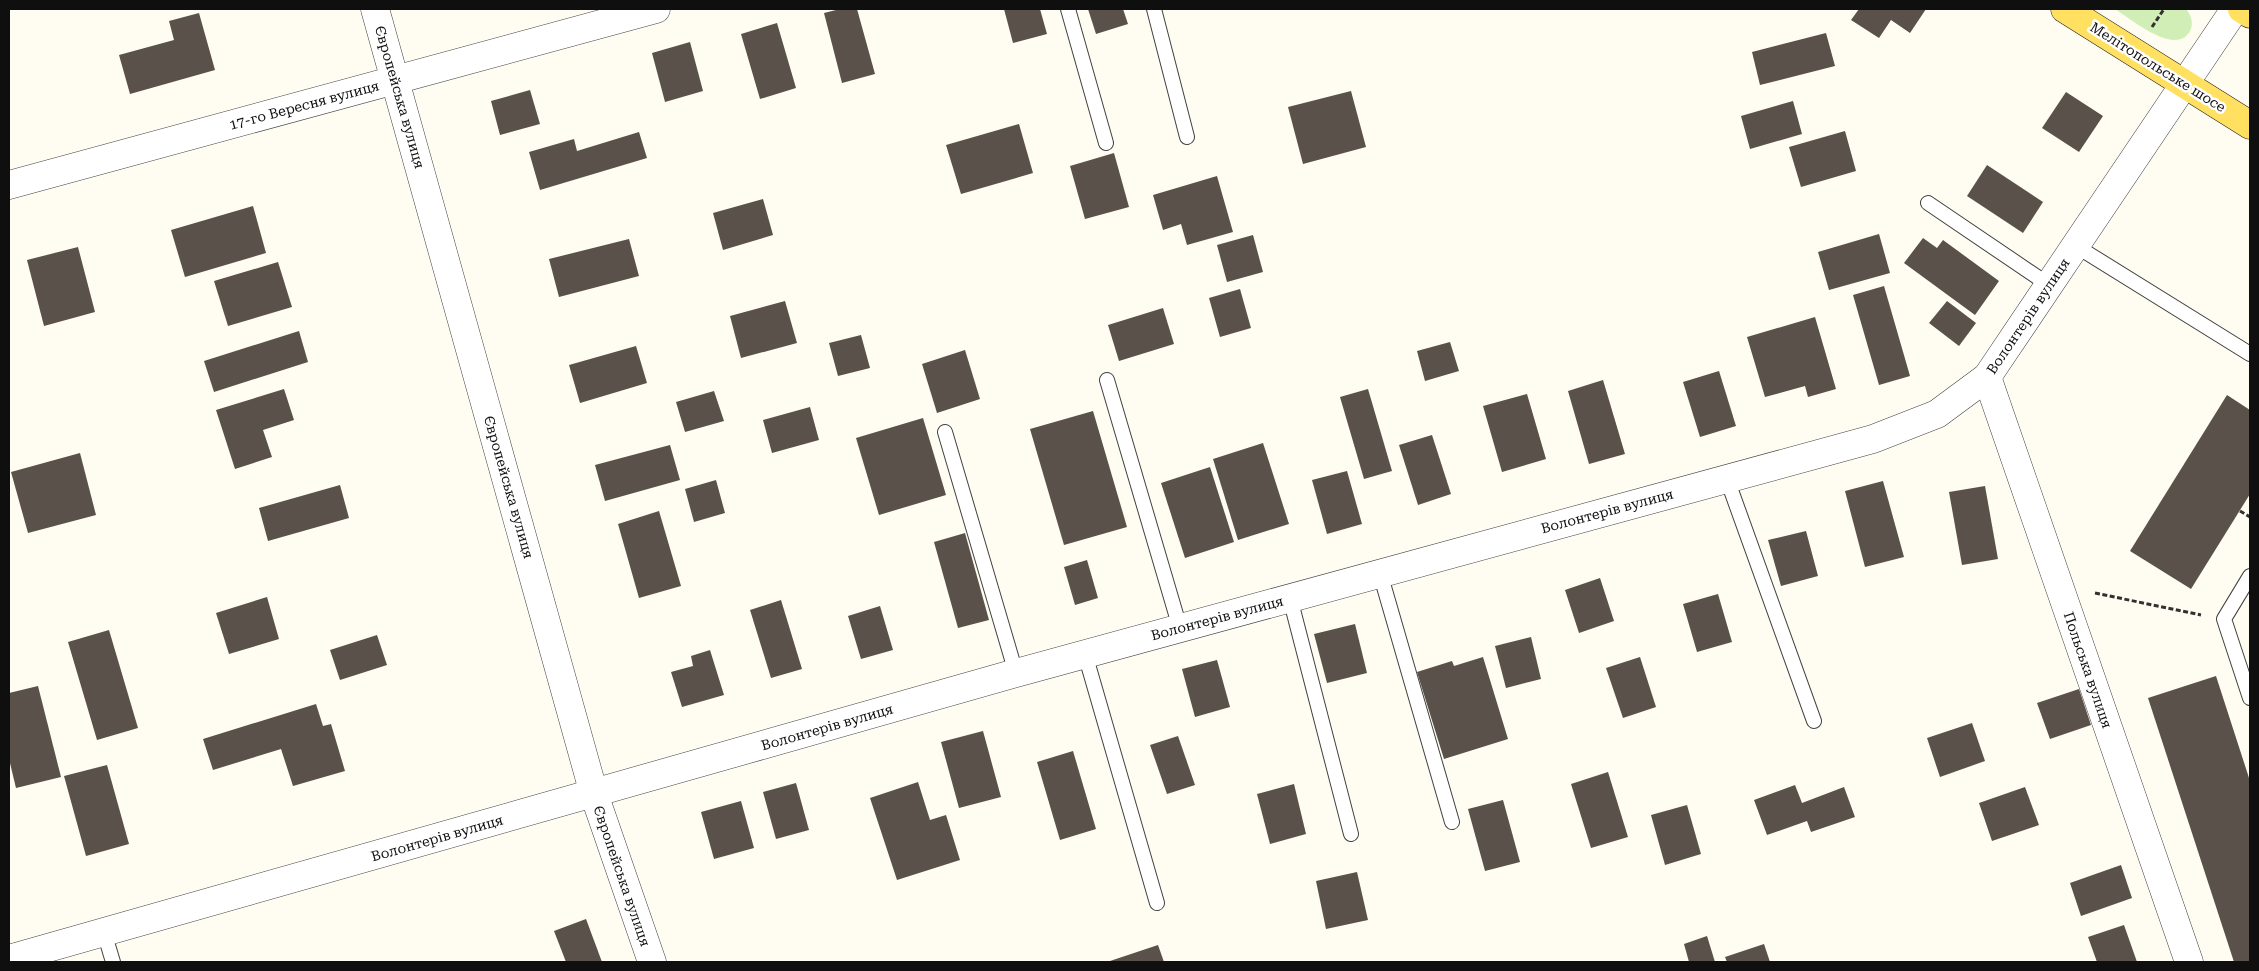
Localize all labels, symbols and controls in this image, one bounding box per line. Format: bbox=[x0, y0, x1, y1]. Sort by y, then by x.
street label: Мелітопольське шосе bbox=[2087, 19, 2229, 115]
street label: Європейська вулиця bbox=[372, 24, 428, 170]
street label: 17-го Вересня вулиця bbox=[227, 77, 381, 133]
street label: Волонтерів вулиця bbox=[1983, 255, 2073, 377]
street label: Європейська вулиця bbox=[481, 414, 537, 560]
street label: Волонтерів вулиця bbox=[1539, 486, 1675, 536]
street label: Волонтерів вулиця bbox=[1149, 593, 1285, 643]
street label: Польська вулиця bbox=[2061, 610, 2115, 730]
street label: Волонтерів вулиця bbox=[759, 701, 895, 753]
street label: Європейська вулиця bbox=[590, 804, 654, 948]
street label: Волонтерів вулиця bbox=[369, 812, 505, 864]

